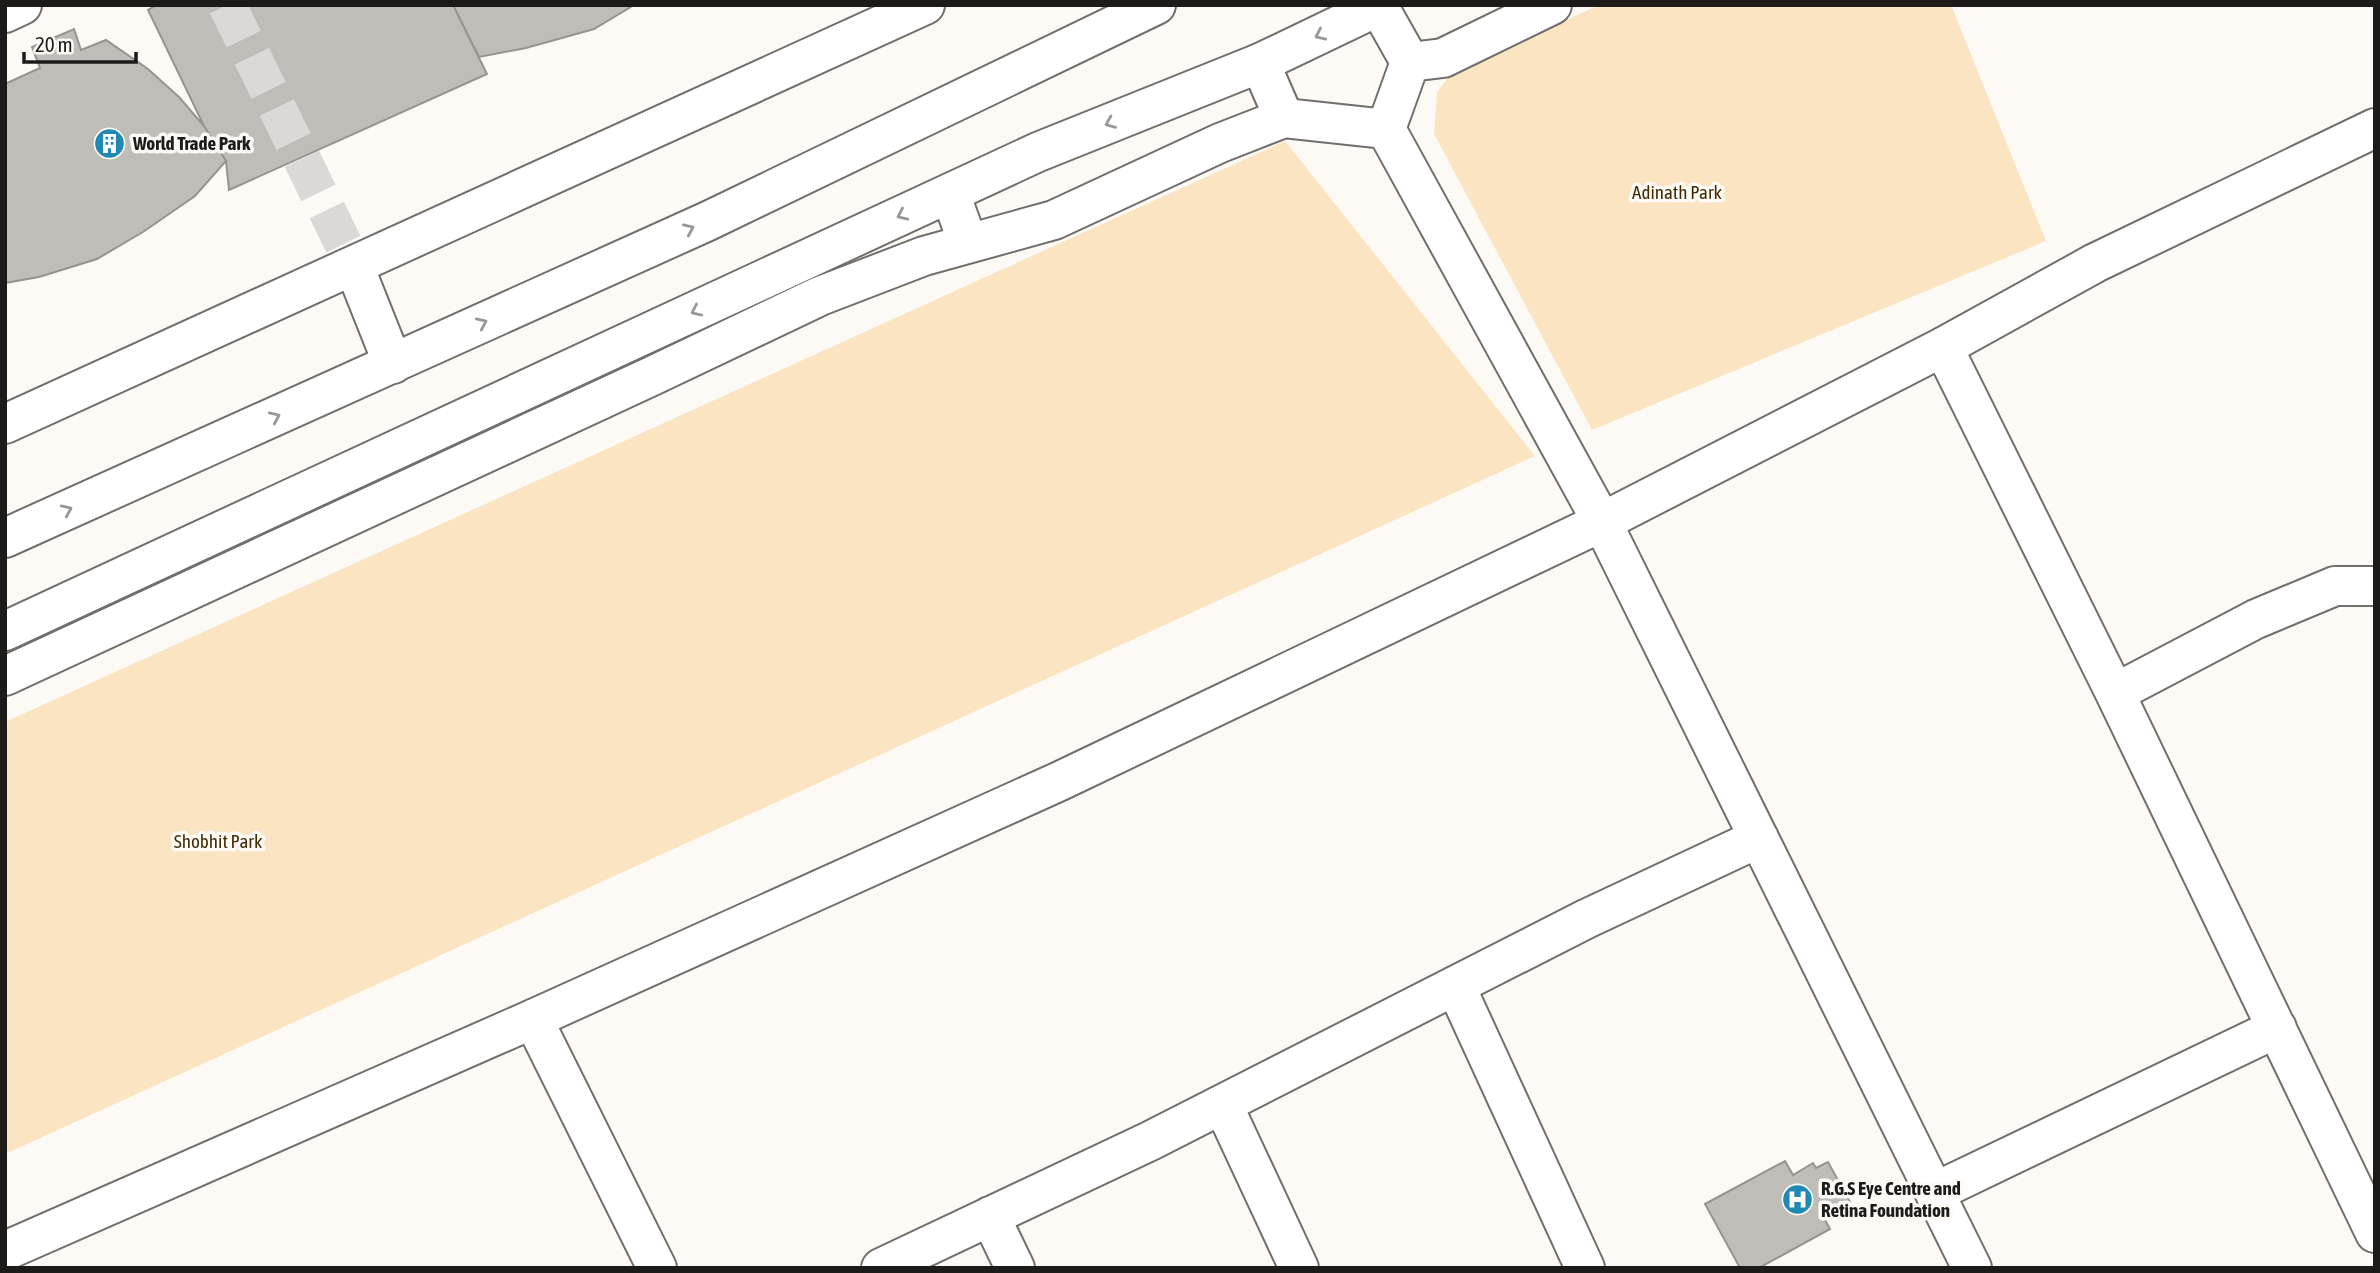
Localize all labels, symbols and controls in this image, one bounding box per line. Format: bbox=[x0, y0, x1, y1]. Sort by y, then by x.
scale bar bbox=[24, 21, 136, 65]
one-way arrow bbox=[1315, 26, 1327, 40]
text: 20 m bbox=[35, 32, 73, 56]
one-way arrow bbox=[1105, 114, 1117, 128]
building icon: World Trade Park bbox=[93, 126, 127, 160]
place label: World Trade Park bbox=[132, 132, 251, 154]
park label: Adinath Park bbox=[1632, 181, 1723, 203]
one-way arrow bbox=[897, 207, 909, 221]
one-way arrow bbox=[682, 223, 695, 237]
one-way arrow bbox=[691, 302, 703, 316]
one-way arrow bbox=[475, 317, 487, 331]
one-way arrow bbox=[268, 411, 280, 425]
one-way arrow bbox=[60, 504, 73, 518]
park label: Shobhit Park bbox=[174, 830, 263, 852]
place label: R.G.S Eye Centre and Retina Foundation bbox=[1821, 1177, 1961, 1221]
hospital icon: R.G.S Eye Centre and Retina Foundation bbox=[1781, 1182, 1815, 1216]

